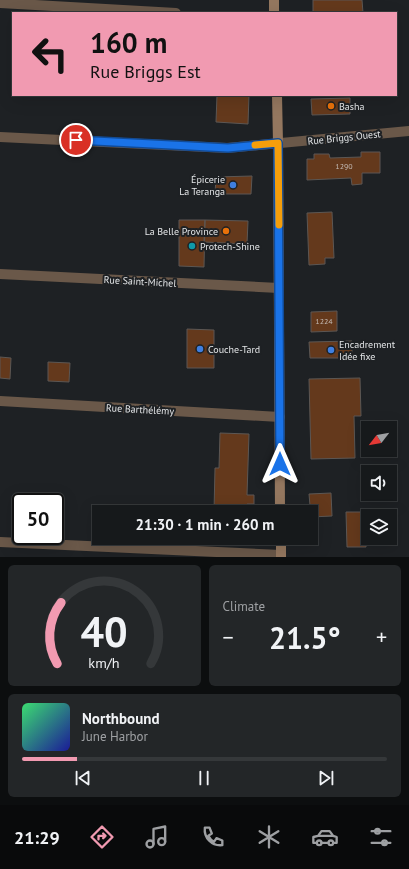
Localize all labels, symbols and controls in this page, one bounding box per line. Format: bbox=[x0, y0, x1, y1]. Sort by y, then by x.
text: 160 m bbox=[90, 24, 167, 61]
icon: left bbox=[24, 28, 76, 80]
text: Rue Briggs Est bbox=[90, 60, 201, 83]
place label: Basha bbox=[339, 100, 364, 113]
marker: Basha bbox=[326, 101, 336, 111]
pin bbox=[59, 123, 93, 157]
street label: Rue Briggs Ouest bbox=[307, 127, 382, 148]
icon: arrive bbox=[65, 129, 87, 151]
house number: 1290 bbox=[335, 161, 353, 171]
place label: Épicerie La Teranga bbox=[179, 173, 225, 198]
marker: Épicerie La Teranga bbox=[228, 180, 238, 190]
place label: La Belle Province bbox=[145, 225, 218, 238]
marker: La Belle Province bbox=[221, 226, 231, 236]
place label: Protech-Shine bbox=[200, 240, 260, 253]
marker: Protech-Shine bbox=[187, 241, 197, 251]
street label: Rue Saint-Michel bbox=[103, 273, 177, 290]
house number: 1224 bbox=[315, 316, 333, 326]
place label: Encadrement Idée fixe bbox=[339, 338, 396, 363]
place label: Couche-Tard bbox=[208, 343, 260, 356]
marker: Couche-Tard bbox=[195, 344, 205, 354]
marker: Encadrement Idée fixe bbox=[326, 345, 336, 355]
street label: Rue Barthélémy bbox=[106, 401, 175, 418]
north arrow bbox=[361, 421, 397, 457]
map controls bbox=[361, 421, 397, 545]
position arrow bbox=[259, 443, 301, 485]
button: sound bbox=[361, 465, 397, 501]
speed limit sign: 50 bbox=[12, 493, 64, 545]
button: layers bbox=[361, 509, 397, 545]
text: 21:30 · 1 min · 260 m bbox=[136, 515, 274, 534]
text: Climate bbox=[223, 598, 265, 615]
text: 40 bbox=[81, 604, 128, 657]
text: 21.5° bbox=[269, 618, 341, 657]
text: − bbox=[223, 623, 234, 651]
text: + bbox=[376, 623, 387, 651]
text: km/h bbox=[89, 652, 120, 671]
text: Northbound bbox=[82, 709, 159, 728]
text: June Harbor bbox=[82, 728, 148, 745]
icon: previous bbox=[72, 767, 94, 789]
icon: pause bbox=[193, 767, 215, 789]
icon: next bbox=[315, 767, 337, 789]
icon: directions bbox=[88, 823, 116, 851]
icon: music bbox=[143, 823, 171, 851]
icon: phone bbox=[199, 823, 227, 851]
icon: climate bbox=[255, 823, 283, 851]
icon: car bbox=[311, 823, 339, 851]
icon: filters bbox=[367, 823, 395, 851]
text: 21:29 bbox=[14, 826, 60, 849]

